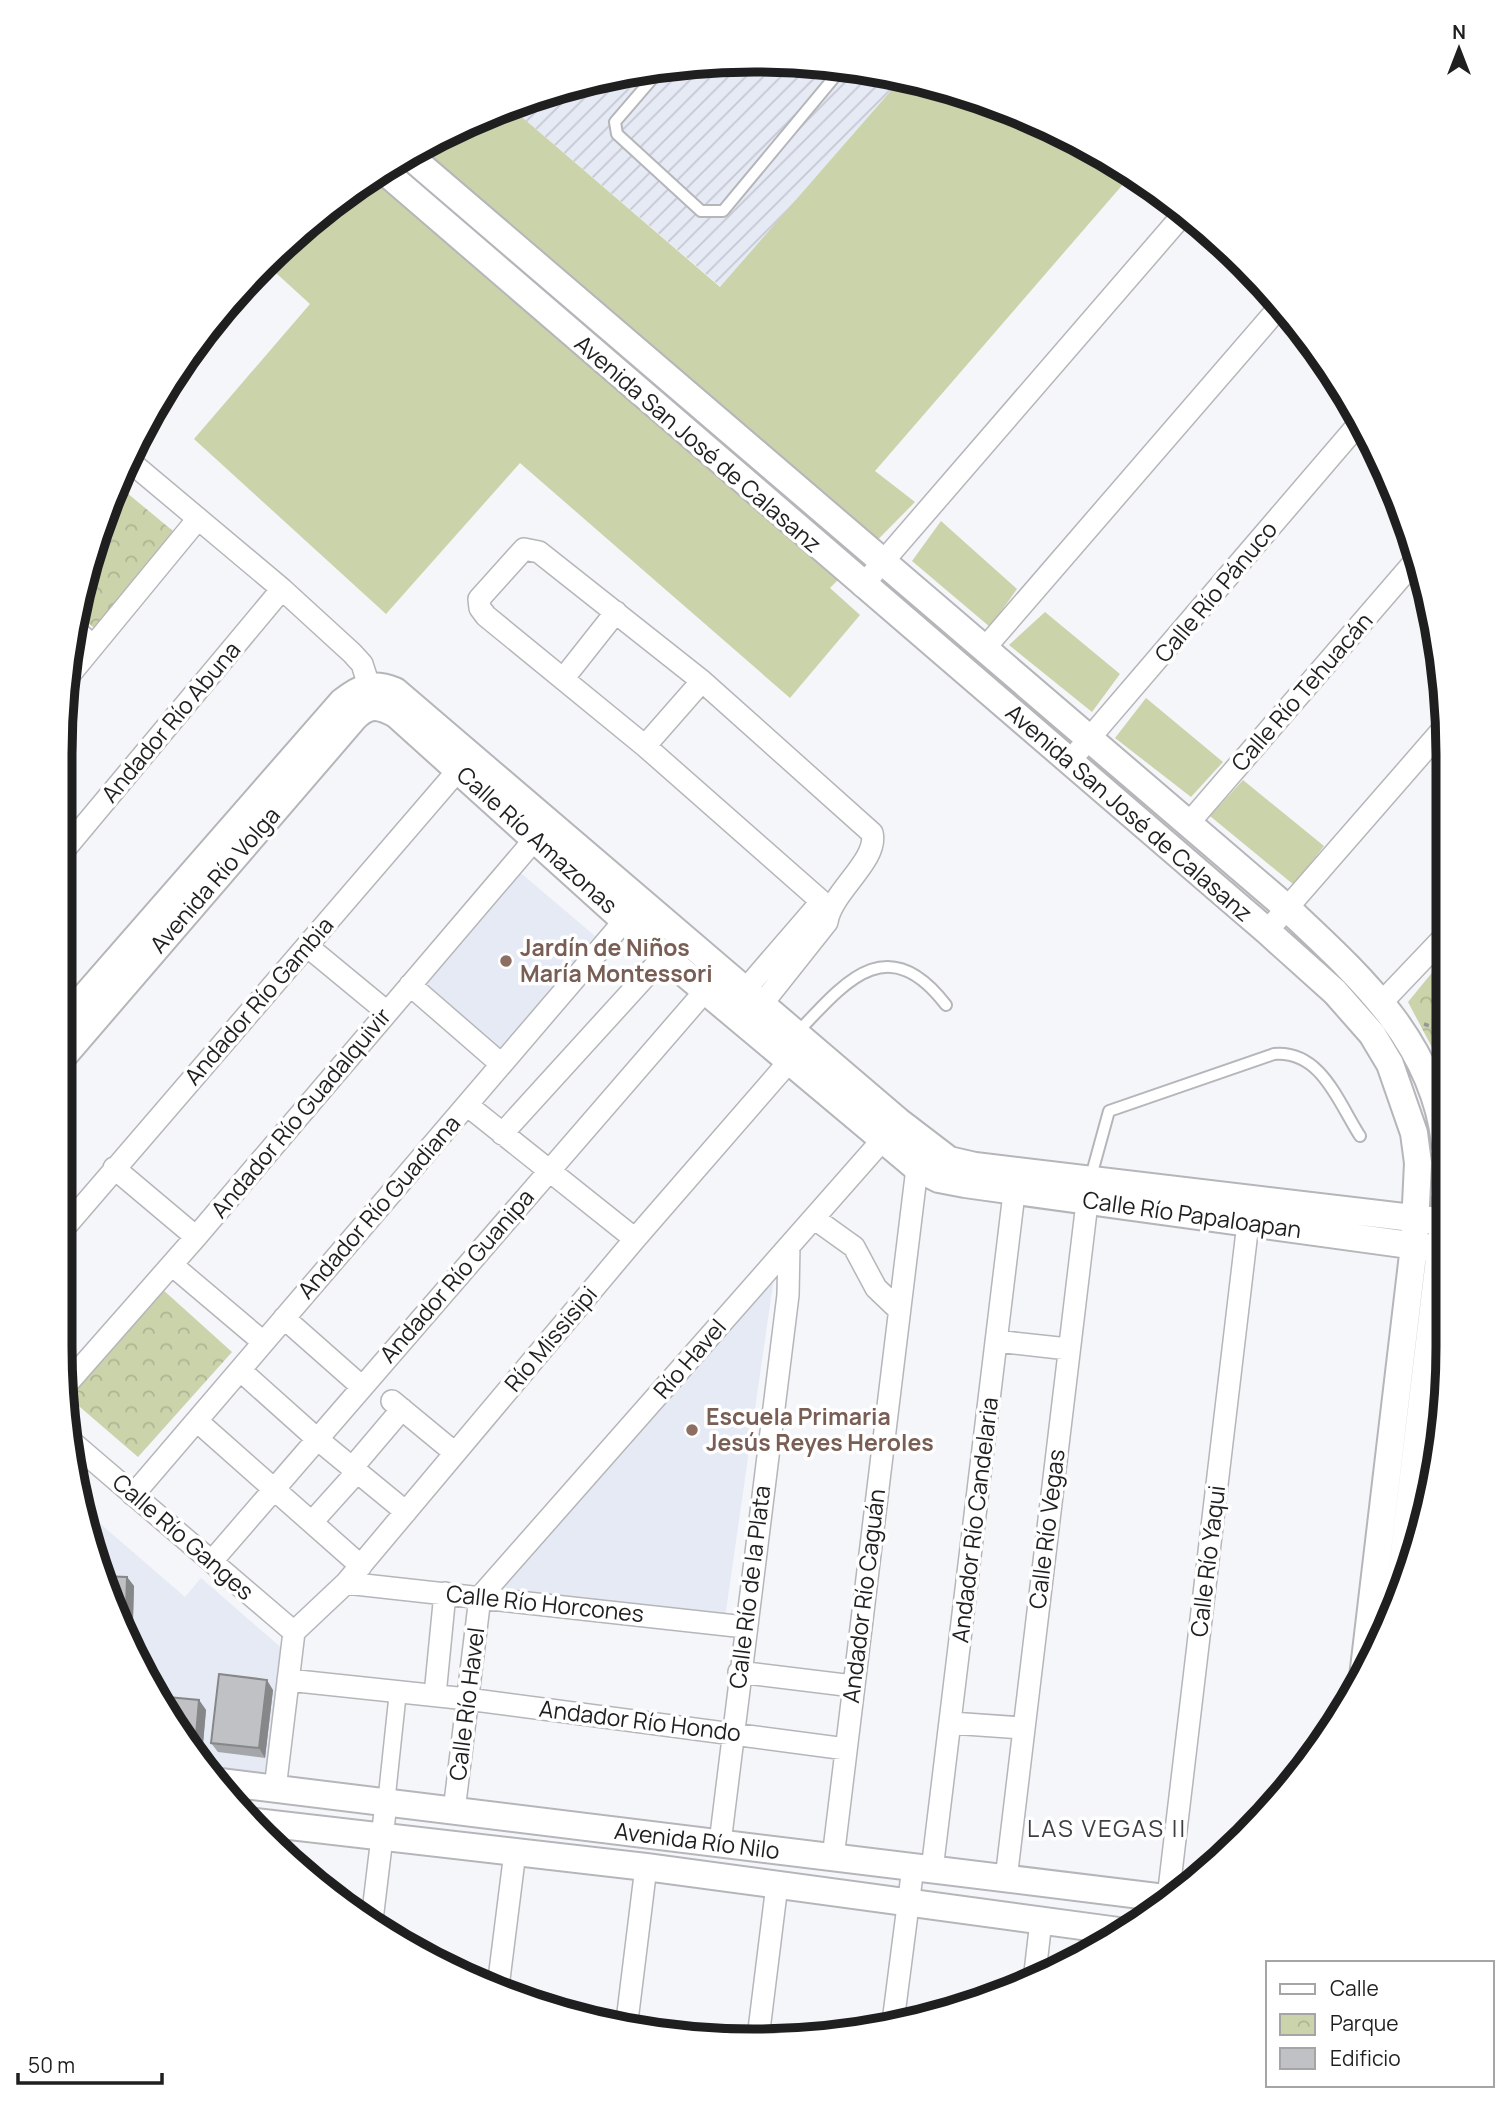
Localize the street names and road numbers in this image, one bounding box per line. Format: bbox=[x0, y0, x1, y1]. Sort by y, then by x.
street label: Avenida San José de Calasanz bbox=[568, 327, 829, 559]
street label: Calle Río Pánuco bbox=[1147, 514, 1284, 669]
street label: Calle Río Tehuacán bbox=[1223, 605, 1379, 778]
street label: Andador Río Abuna bbox=[93, 634, 247, 809]
street label: Avenida San José de Calasanz bbox=[999, 696, 1260, 928]
street label: Calle Río Amazonas bbox=[450, 758, 625, 920]
street label: Avenida Río Volga bbox=[142, 799, 287, 959]
street label: Andador Río Gambia bbox=[176, 909, 340, 1091]
street label: Andador Río Guadalquivir bbox=[203, 1000, 398, 1224]
street label: Andador Río Guadiana bbox=[290, 1108, 467, 1305]
street label: Andador Río Guanipa bbox=[372, 1182, 541, 1369]
street label: Calle Río Papaloapan bbox=[1081, 1183, 1304, 1245]
street label: Río Missisipi bbox=[497, 1279, 604, 1398]
street label: Río Havel bbox=[646, 1312, 733, 1405]
street label: Andador Río Candelaria bbox=[943, 1395, 1005, 1645]
street label: Calle Río Vegas bbox=[1020, 1447, 1072, 1610]
street label: Calle Río Ganges bbox=[106, 1466, 261, 1607]
street label: Calle Río de la Plata bbox=[721, 1483, 777, 1690]
street label: Calle Río Yaqui bbox=[1182, 1483, 1232, 1639]
street label: Andador Río Caguán bbox=[834, 1487, 892, 1705]
street label: Calle Río Horcones bbox=[445, 1577, 646, 1629]
street label: Calle Río Havel bbox=[441, 1625, 491, 1782]
street label: Andador Río Hondo bbox=[537, 1692, 743, 1748]
street label: Avenida Río Nilo bbox=[613, 1814, 782, 1866]

